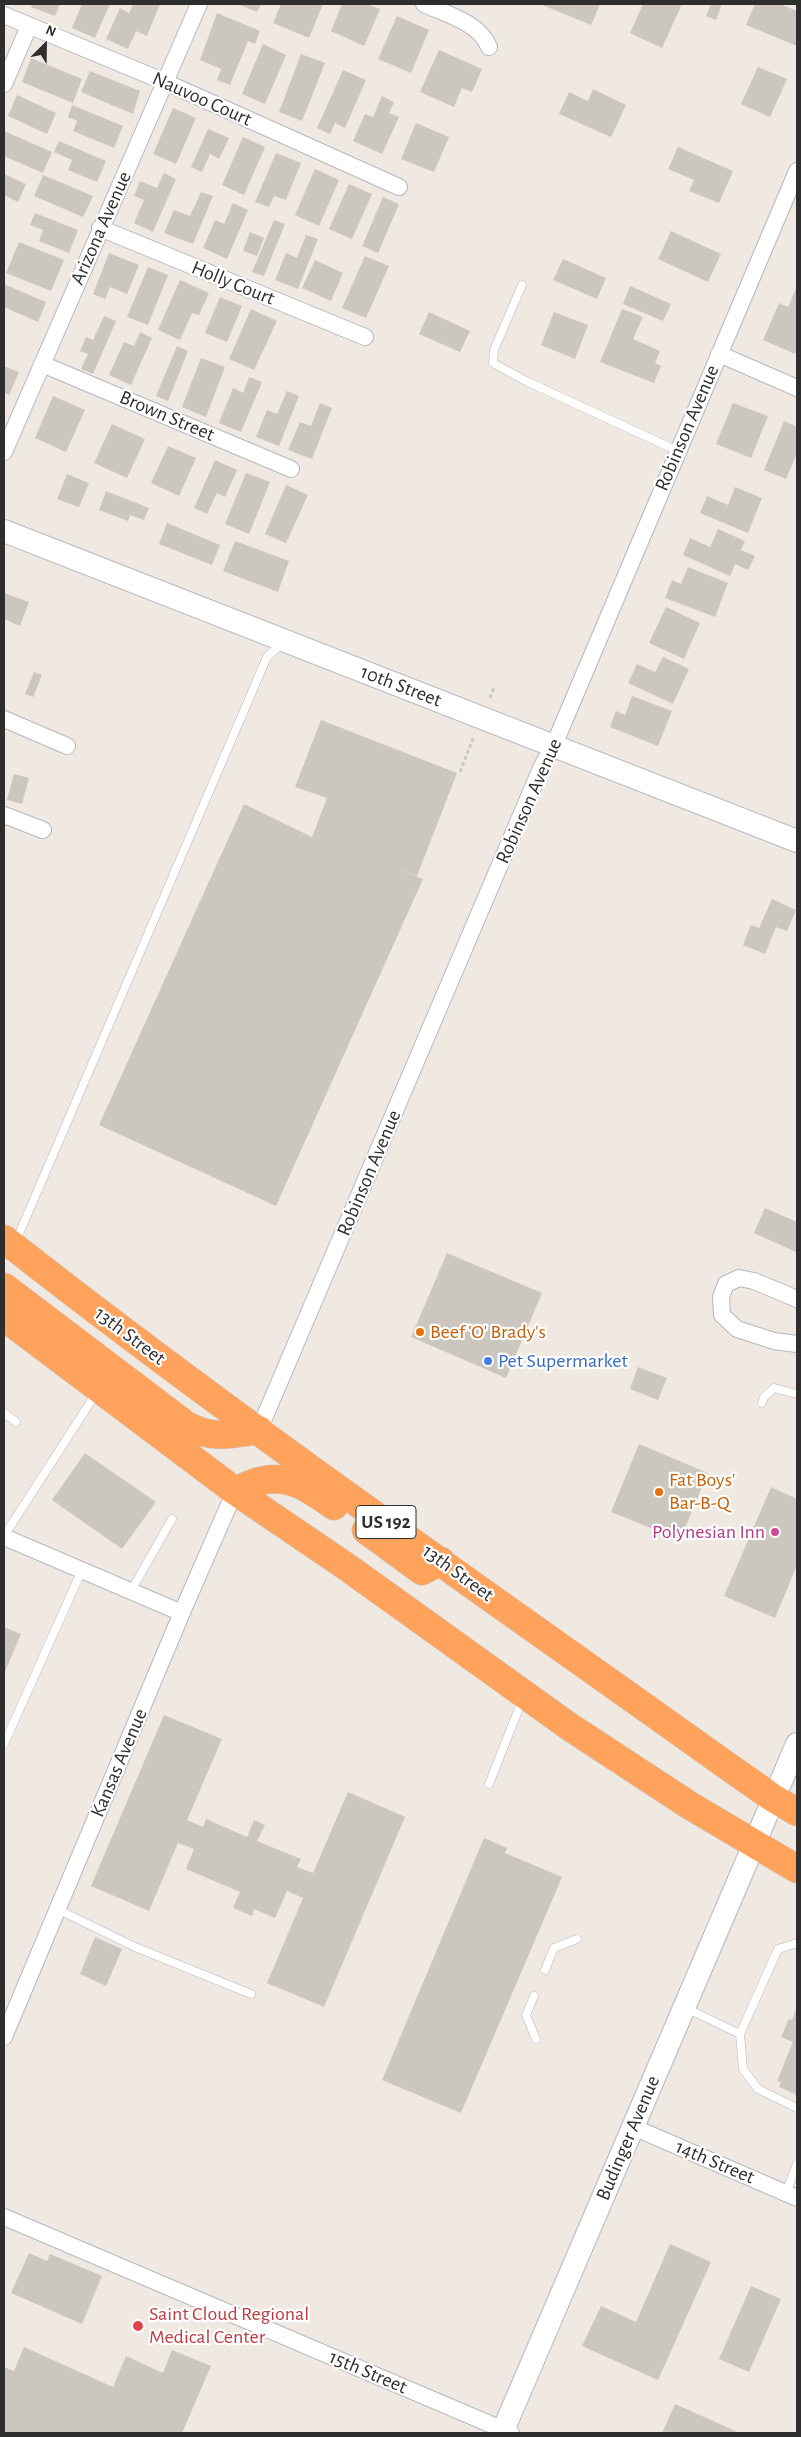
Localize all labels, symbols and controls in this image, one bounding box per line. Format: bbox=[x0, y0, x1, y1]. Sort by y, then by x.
north arrow bbox=[20, 20, 70, 70]
text: N bbox=[44, 23, 58, 40]
street label: Nauvoo Court bbox=[149, 66, 255, 132]
street label: Arizona Avenue bbox=[65, 168, 137, 288]
street label: Holly Court bbox=[188, 255, 278, 311]
street label: Robinson Avenue bbox=[650, 361, 724, 495]
street label: Brown Street bbox=[116, 385, 218, 447]
street label: 10th Street bbox=[357, 660, 445, 712]
street label: Robinson Avenue bbox=[491, 735, 567, 867]
street label: Robinson Avenue bbox=[332, 1106, 406, 1240]
street label: 13th Street bbox=[90, 1302, 170, 1370]
place label: Beef 'O' Brady's bbox=[430, 1320, 546, 1344]
marker: Beef 'O' Brady's bbox=[414, 1326, 426, 1338]
place label: Pet Supermarket bbox=[498, 1349, 628, 1373]
marker: Pet Supermarket bbox=[482, 1355, 494, 1367]
place label: Fat Boys' Bar-B-Q bbox=[669, 1468, 735, 1515]
marker: Fat Boys' Bar-B-Q bbox=[653, 1486, 665, 1498]
road number: US 192 bbox=[356, 1505, 416, 1538]
place label: Polynesian Inn bbox=[652, 1520, 765, 1544]
marker: Polynesian Inn bbox=[769, 1526, 781, 1538]
street label: 13th Street bbox=[418, 1539, 498, 1607]
street label: Kansas Avenue bbox=[85, 1705, 153, 1821]
street label: Budinger Avenue bbox=[591, 2072, 665, 2204]
street label: 14th Street bbox=[672, 2135, 758, 2189]
place label: Saint Cloud Regional Medical Center bbox=[149, 2302, 309, 2349]
marker: Saint Cloud Regional Medical Center bbox=[131, 2319, 145, 2333]
street label: 15th Street bbox=[325, 2345, 411, 2399]

